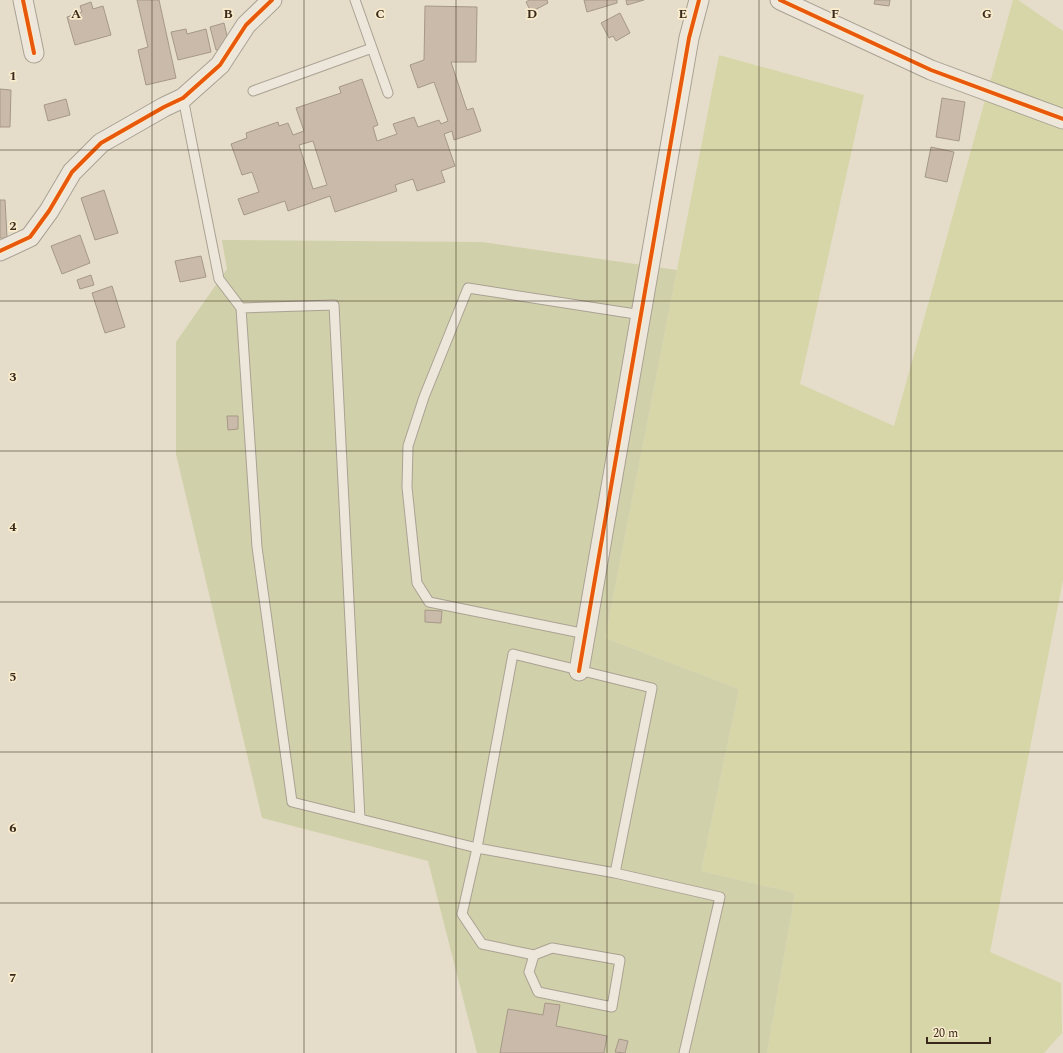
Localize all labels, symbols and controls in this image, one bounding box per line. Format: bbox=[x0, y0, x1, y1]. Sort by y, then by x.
text: A bbox=[71, 4, 81, 24]
text: B bbox=[223, 4, 233, 24]
text: C bbox=[375, 4, 385, 24]
text: D bbox=[527, 4, 537, 24]
text: E bbox=[679, 4, 688, 24]
text: F bbox=[831, 4, 839, 24]
text: G bbox=[982, 4, 992, 24]
text: 1 bbox=[9, 66, 17, 86]
text: 2 bbox=[9, 216, 17, 236]
text: 3 bbox=[9, 367, 17, 387]
text: 4 bbox=[9, 517, 17, 537]
text: 5 bbox=[9, 667, 17, 687]
text: 6 bbox=[9, 818, 17, 838]
text: 7 bbox=[9, 968, 17, 988]
scale bar bbox=[927, 1019, 990, 1045]
text: 20 m bbox=[933, 1024, 958, 1043]

